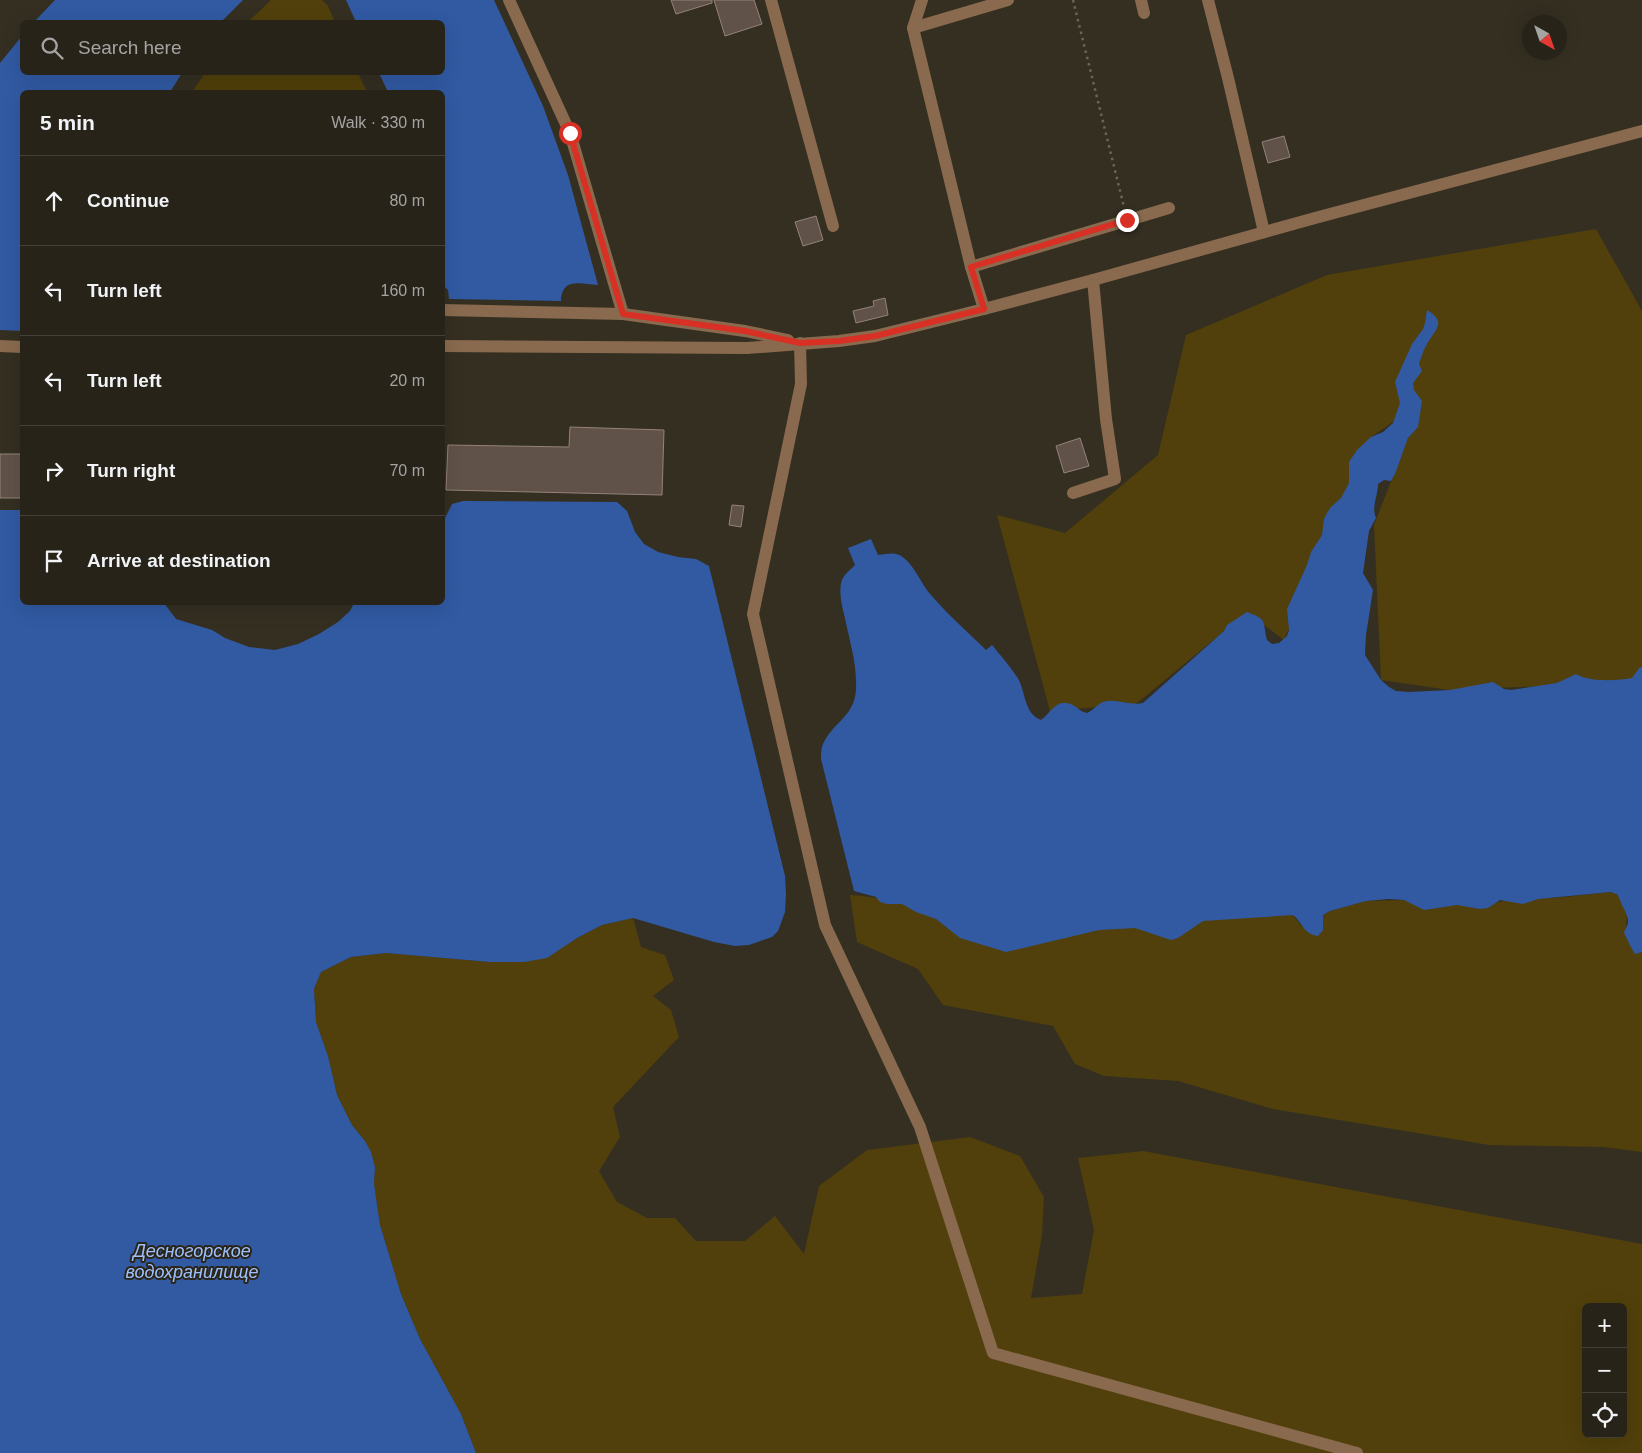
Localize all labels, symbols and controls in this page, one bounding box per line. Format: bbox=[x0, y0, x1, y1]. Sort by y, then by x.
north arrow bbox=[1522, 15, 1567, 60]
search box bbox=[20, 20, 445, 75]
icon: search bbox=[38, 34, 66, 62]
text: Search here bbox=[78, 37, 182, 58]
text: 5 min bbox=[40, 111, 95, 134]
text: Walk · 330 m bbox=[331, 114, 425, 131]
route start bbox=[559, 122, 582, 145]
icon: ahead bbox=[40, 187, 68, 215]
text: Continue bbox=[87, 190, 169, 211]
text: 80 m bbox=[389, 192, 425, 209]
route end bbox=[1116, 209, 1139, 232]
icon: left bbox=[40, 277, 68, 305]
text: Turn left bbox=[87, 280, 162, 301]
text: 160 m bbox=[381, 282, 425, 299]
icon: left bbox=[40, 367, 68, 395]
text: Turn left bbox=[87, 370, 162, 391]
text: 20 m bbox=[389, 372, 425, 389]
icon: right bbox=[40, 457, 68, 485]
text: Turn right bbox=[87, 460, 175, 481]
text: 70 m bbox=[389, 462, 425, 479]
icon: arrive bbox=[40, 547, 68, 575]
text: Arrive at destination bbox=[87, 550, 271, 571]
water label: Десногорское водохранилище bbox=[125, 1241, 259, 1282]
map controls bbox=[1582, 1303, 1627, 1438]
button: + bbox=[1582, 1303, 1627, 1348]
button: − bbox=[1582, 1348, 1627, 1393]
button: locate bbox=[1582, 1393, 1627, 1438]

